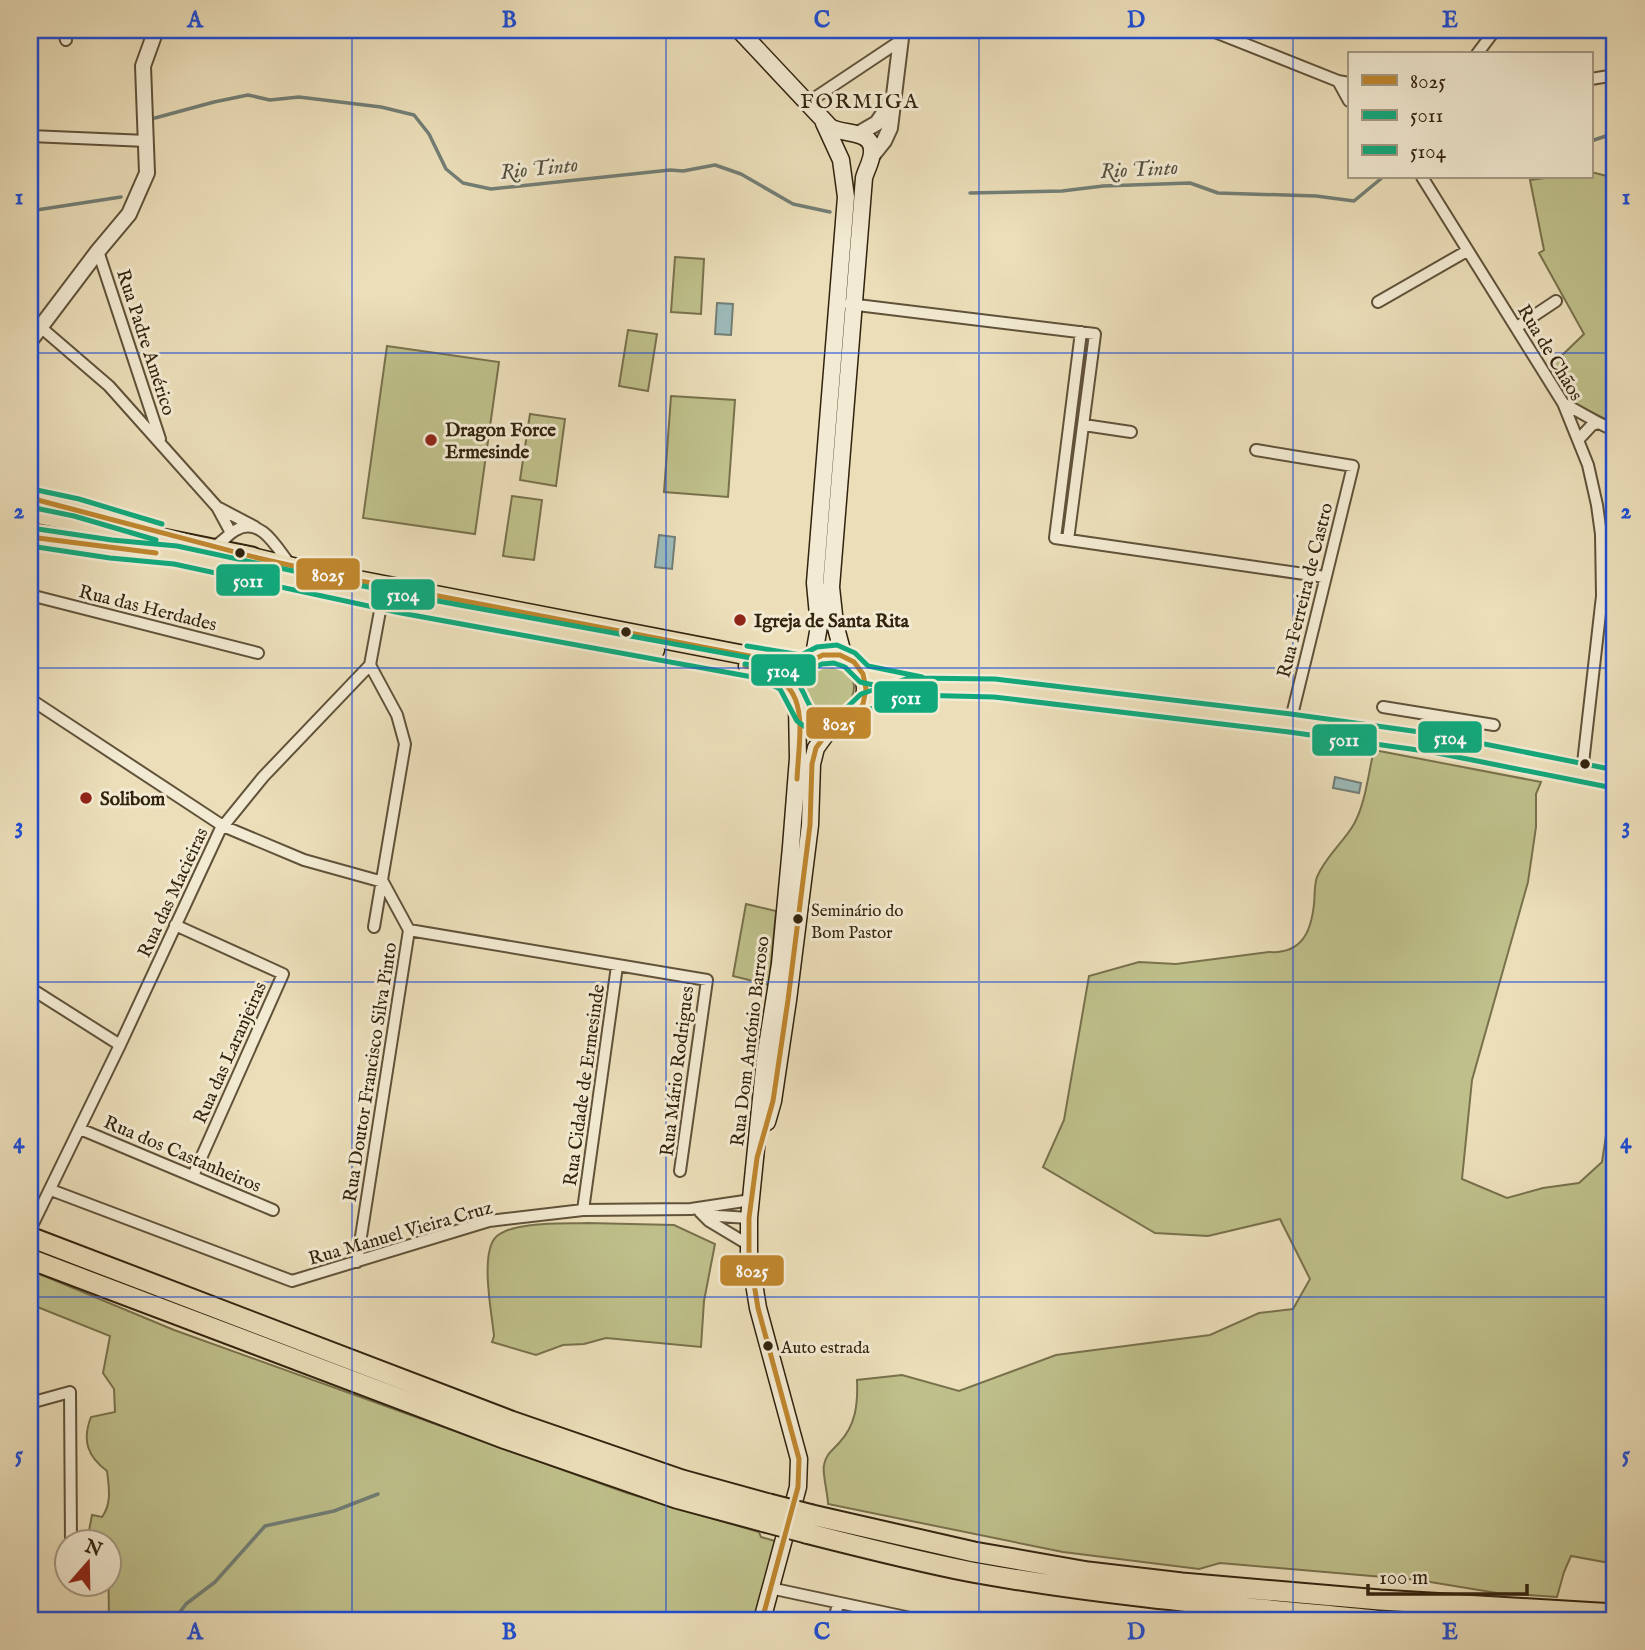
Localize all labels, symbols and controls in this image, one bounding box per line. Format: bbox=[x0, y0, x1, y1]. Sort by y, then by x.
text: A bbox=[186, 6, 204, 35]
text: B bbox=[501, 6, 517, 35]
text: C bbox=[814, 6, 831, 35]
text: D bbox=[1127, 6, 1145, 35]
text: E bbox=[1442, 6, 1458, 35]
legend bbox=[1348, 52, 1592, 178]
text: 8025 bbox=[1410, 69, 1446, 96]
district label: FORMIGA bbox=[800, 89, 920, 116]
text: 5011 bbox=[1410, 103, 1443, 130]
text: 5104 bbox=[1410, 139, 1447, 166]
water label: Rio Tinto bbox=[499, 152, 579, 187]
water label: Rio Tinto bbox=[1099, 155, 1179, 186]
text: 1 bbox=[15, 183, 23, 212]
text: 1 bbox=[1622, 183, 1630, 212]
street label: Rua Padre Américo bbox=[110, 267, 180, 419]
street label: Rua de Chãos bbox=[1511, 300, 1587, 406]
place label: Dragon Force Ermesinde bbox=[445, 419, 556, 465]
marker: Dragon Force Ermesinde bbox=[423, 432, 439, 448]
text: 2 bbox=[14, 497, 25, 526]
text: 2 bbox=[1621, 497, 1632, 526]
street label: Rua Ferreira de Castro bbox=[1273, 500, 1339, 680]
unlabelled marker bbox=[233, 546, 247, 560]
line badge: 8025 bbox=[295, 557, 361, 591]
line badge: 5011 bbox=[215, 563, 281, 597]
text: 8025 bbox=[312, 564, 344, 588]
text: 5011 bbox=[233, 570, 263, 594]
line badge: 5104 bbox=[370, 578, 436, 611]
street label: Rua das Herdades bbox=[76, 580, 219, 638]
text: 5104 bbox=[387, 584, 420, 608]
place label: Igreja de Santa Rita bbox=[754, 610, 910, 634]
marker: Igreja de Santa Rita bbox=[732, 612, 748, 628]
unlabelled marker bbox=[619, 625, 633, 639]
line badge: 5104 bbox=[750, 653, 817, 687]
text: 5104 bbox=[767, 660, 800, 684]
line badge: 5011 bbox=[873, 680, 939, 714]
text: 5011 bbox=[891, 687, 921, 711]
line badge: 8025 bbox=[805, 706, 872, 740]
text: 8025 bbox=[823, 713, 855, 737]
line badge: 5104 bbox=[1417, 720, 1483, 754]
line badge: 5011 bbox=[1311, 723, 1378, 757]
text: 5104 bbox=[1434, 727, 1467, 751]
text: 5011 bbox=[1329, 729, 1359, 753]
unlabelled marker bbox=[1578, 757, 1592, 771]
place label: Solibom bbox=[100, 788, 166, 812]
marker: Solibom bbox=[78, 790, 94, 806]
text: 3 bbox=[15, 812, 23, 841]
text: 3 bbox=[1622, 812, 1630, 841]
street label: Rua das Macieiras bbox=[133, 824, 214, 962]
place label: Seminário do Bom Pastor bbox=[811, 901, 903, 944]
marker: Seminário do Bom Pastor bbox=[791, 912, 805, 926]
street label: Rua Dom António Barroso bbox=[726, 935, 776, 1148]
street label: Rua Doutor Francisco Silva Pinto bbox=[339, 941, 403, 1204]
street label: Rua das Laranjeiras bbox=[189, 978, 273, 1128]
street label: Rua Cidade de Ermesinde bbox=[559, 983, 611, 1188]
street label: Rua Mário Rodrigues bbox=[656, 985, 700, 1158]
street label: Rua dos Castanheiros bbox=[100, 1111, 265, 1199]
text: 4 bbox=[13, 1127, 25, 1156]
text: 4 bbox=[1620, 1127, 1632, 1156]
street label: Rua Manuel Vieira Cruz bbox=[306, 1196, 495, 1272]
line badge: 8025 bbox=[719, 1254, 785, 1287]
text: 8025 bbox=[736, 1260, 768, 1284]
place label: Auto estrada bbox=[780, 1338, 870, 1359]
marker: Auto estrada bbox=[761, 1339, 775, 1353]
text: 5 bbox=[15, 1441, 24, 1470]
text: 5 bbox=[1622, 1441, 1631, 1470]
north arrow bbox=[52, 1528, 122, 1598]
text: N bbox=[80, 1534, 105, 1563]
scale bar bbox=[1368, 1552, 1528, 1596]
text: 100 m bbox=[1379, 1565, 1428, 1592]
text: A bbox=[186, 1618, 204, 1647]
text: B bbox=[501, 1618, 517, 1647]
text: C bbox=[814, 1618, 831, 1647]
text: D bbox=[1127, 1618, 1145, 1647]
text: E bbox=[1442, 1618, 1458, 1647]

